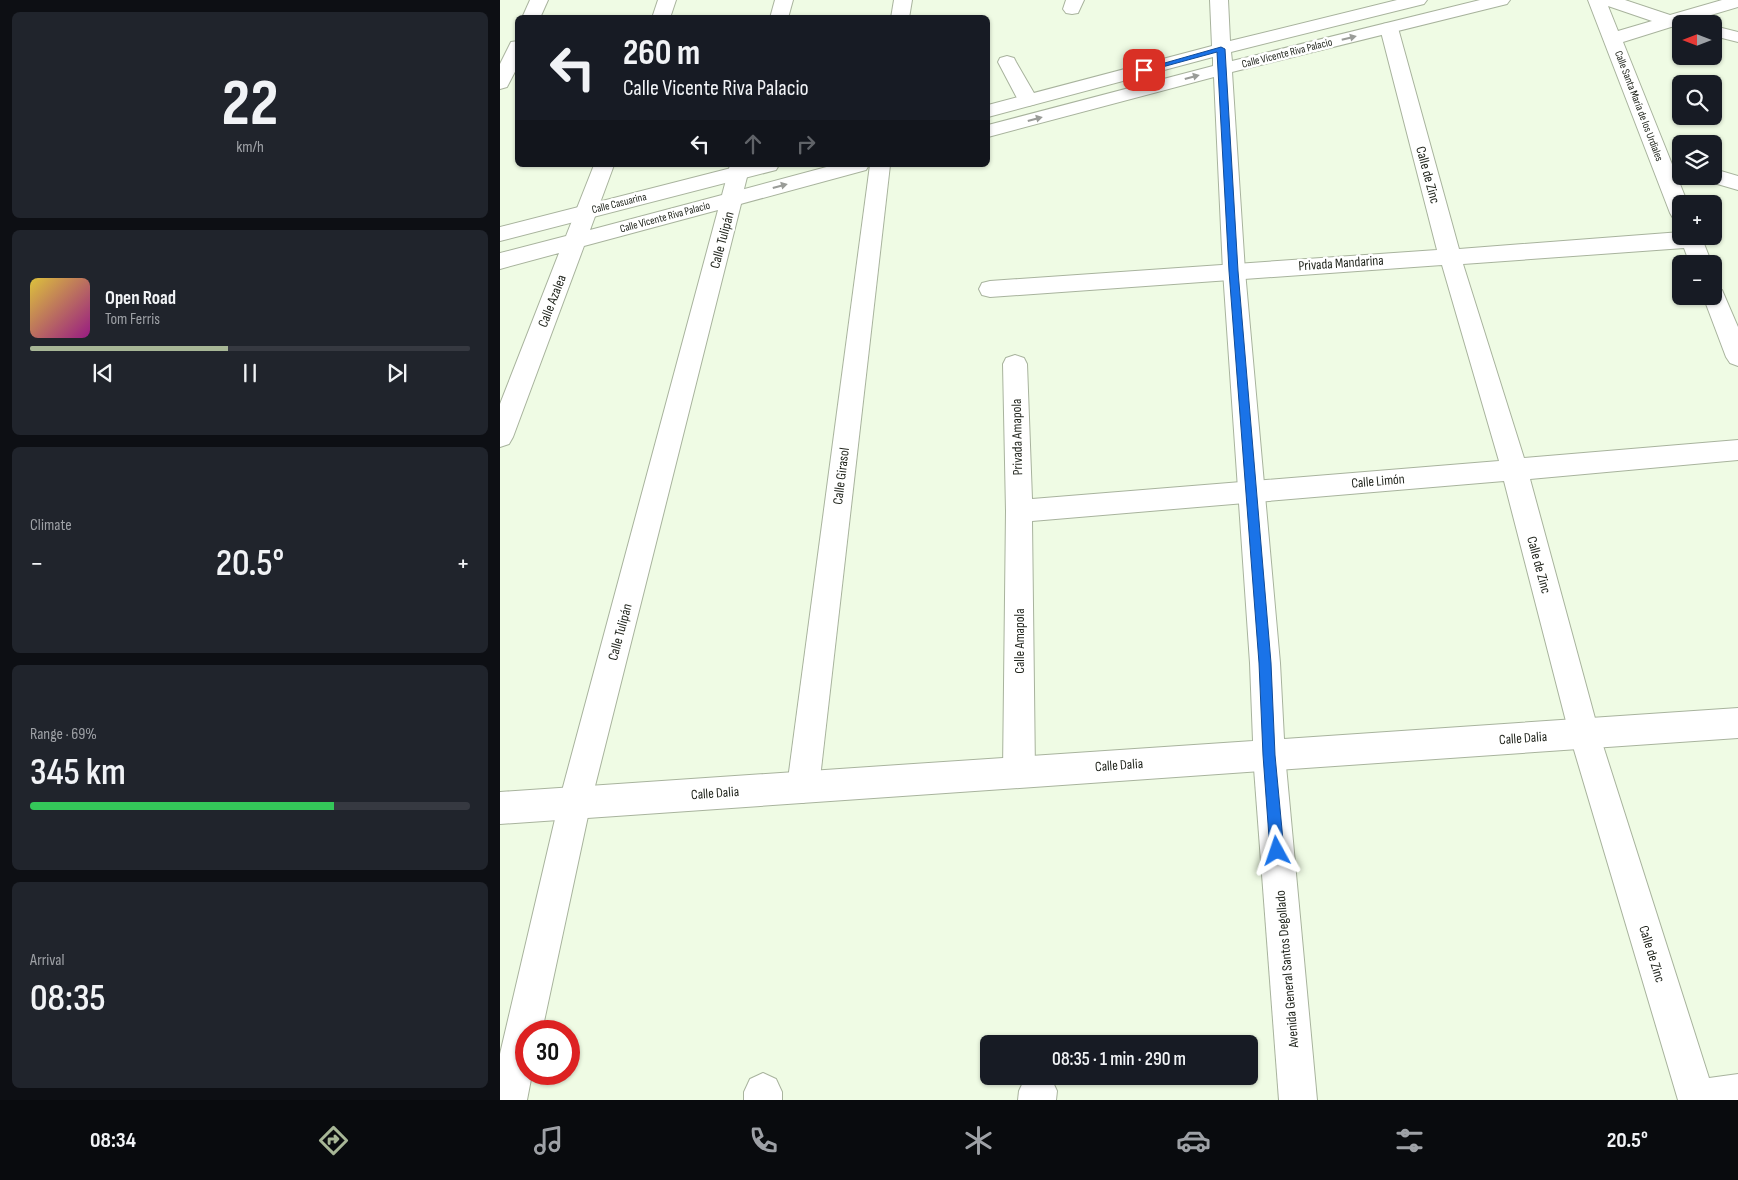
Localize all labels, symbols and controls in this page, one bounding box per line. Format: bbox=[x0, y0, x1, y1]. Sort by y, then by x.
north arrow bbox=[1672, 15, 1722, 65]
map controls bbox=[1672, 15, 1722, 305]
text: 260 m bbox=[623, 32, 700, 75]
one-way arrow bbox=[1342, 33, 1357, 41]
icon: left bbox=[540, 35, 605, 100]
street label: Calle Vicente Riva Palacio bbox=[1240, 35, 1334, 71]
pin bbox=[1123, 49, 1165, 91]
street label: Calle Santa María de los Urdiales bbox=[1612, 49, 1666, 163]
icon: arrive bbox=[1130, 56, 1158, 84]
text: 22 bbox=[222, 66, 278, 144]
one-way arrow bbox=[1184, 73, 1199, 81]
text: Calle Vicente Riva Palacio bbox=[623, 75, 809, 102]
button: search bbox=[1672, 75, 1722, 125]
one-way arrow bbox=[1027, 114, 1042, 122]
icon: left bbox=[686, 130, 714, 158]
icon: ahead bbox=[739, 130, 767, 158]
icon: right bbox=[792, 130, 820, 158]
button: layers bbox=[1672, 135, 1722, 185]
text: km/h bbox=[236, 138, 264, 157]
street label: Calle de Zinc bbox=[1412, 144, 1444, 206]
one-way arrow bbox=[772, 182, 788, 190]
street label: Calle Casuarina bbox=[590, 190, 648, 216]
button: + bbox=[1672, 195, 1722, 245]
street label: Calle Vicente Riva Palacio bbox=[618, 199, 712, 235]
street label: Calle Tulipán bbox=[706, 210, 738, 270]
street label: Privada Mandarina bbox=[1298, 252, 1384, 274]
button: − bbox=[1672, 255, 1722, 305]
street label: Calle Azalea bbox=[534, 272, 570, 330]
text: Open Road bbox=[105, 287, 176, 310]
text: Tom Ferris bbox=[105, 310, 160, 329]
icon: previous bbox=[89, 359, 117, 387]
icon: pause bbox=[236, 359, 264, 387]
icon: next bbox=[383, 359, 411, 387]
street label: Privada Amapola bbox=[1008, 398, 1026, 476]
street label: Calle Girasol bbox=[829, 447, 853, 505]
street label: Calle Limón bbox=[1351, 470, 1405, 492]
text: Climate bbox=[30, 516, 72, 535]
street label: Calle de Zinc bbox=[1523, 534, 1555, 596]
text: 20.5° bbox=[216, 541, 284, 586]
text: − bbox=[30, 547, 44, 580]
text: + bbox=[456, 547, 470, 580]
street label: Calle Tulipán bbox=[604, 602, 636, 662]
street label: Calle Amapola bbox=[1011, 608, 1028, 674]
text: Range · 69% bbox=[30, 725, 97, 744]
street label: Calle Dalia bbox=[1498, 728, 1548, 748]
text: 345 km bbox=[30, 750, 126, 795]
street label: Calle Dalia bbox=[1094, 755, 1144, 775]
street label: Calle Dalia bbox=[690, 783, 740, 803]
position arrow bbox=[1250, 824, 1302, 876]
street label: Avenida General Santos Degollado bbox=[1272, 889, 1302, 1049]
street label: Calle de Zinc bbox=[1635, 923, 1669, 985]
text: Arrival bbox=[30, 951, 64, 970]
text: 08:35 bbox=[30, 976, 106, 1021]
speed limit sign: 30 bbox=[515, 1020, 580, 1085]
text: 08:35 · 1 min · 290 m bbox=[1052, 1048, 1186, 1071]
icon: directions bbox=[316, 1123, 351, 1158]
icon: music bbox=[531, 1123, 566, 1158]
icon: phone bbox=[746, 1123, 781, 1158]
icon: climate bbox=[961, 1123, 996, 1158]
icon: car bbox=[1176, 1123, 1211, 1158]
icon: filters bbox=[1392, 1123, 1427, 1158]
text: 08:34 bbox=[90, 1127, 136, 1154]
text: 20.5° bbox=[1607, 1127, 1648, 1154]

